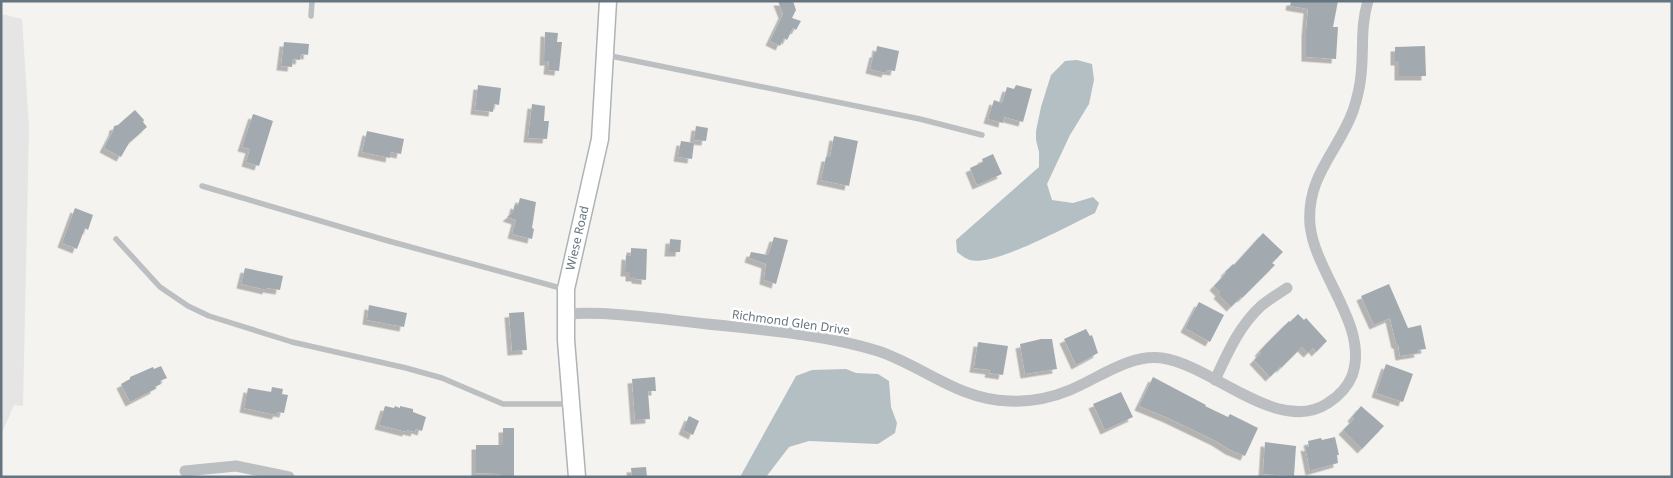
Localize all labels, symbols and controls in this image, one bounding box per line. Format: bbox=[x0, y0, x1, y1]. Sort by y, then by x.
street label: Wiese Road bbox=[561, 204, 593, 272]
street label: Richmond Glen Drive bbox=[731, 305, 851, 339]

